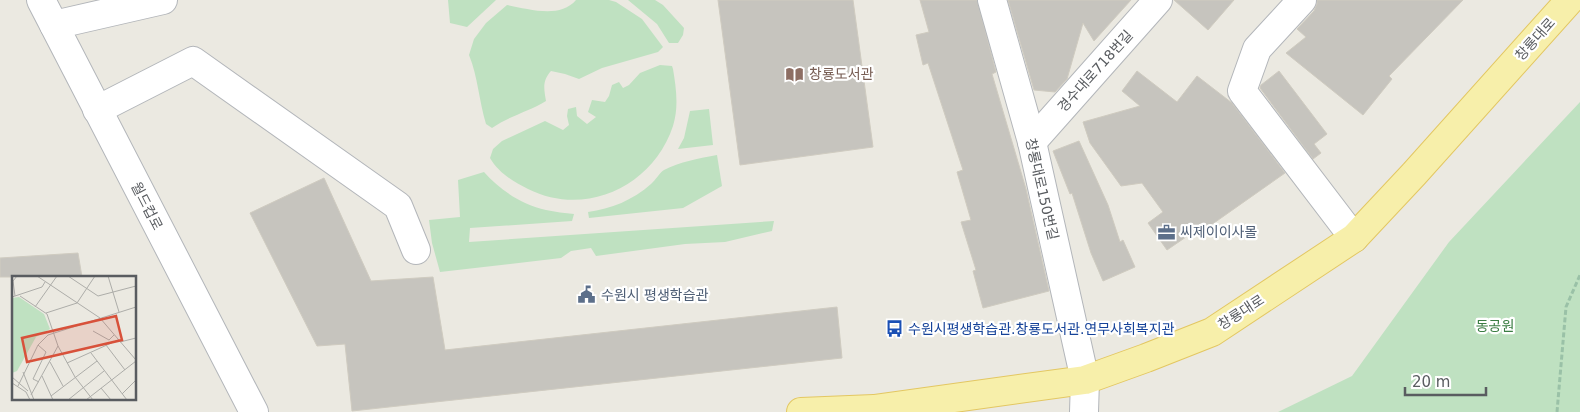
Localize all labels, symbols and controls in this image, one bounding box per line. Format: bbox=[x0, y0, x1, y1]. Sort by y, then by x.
street label: 창룡대로 bbox=[1512, 14, 1558, 64]
street label: 경수대로718번길 bbox=[1054, 27, 1136, 115]
library icon: 창룡도서관 bbox=[785, 64, 805, 84]
place label: 창룡도서관 bbox=[809, 66, 874, 82]
street label: 창룡대로150번길 bbox=[1023, 137, 1061, 241]
street label: 월드컵로 bbox=[128, 179, 166, 233]
office icon: 씨제이이사몰 bbox=[1156, 222, 1176, 242]
place label: 씨제이이사몰 bbox=[1180, 224, 1257, 240]
inset map bbox=[12, 276, 136, 400]
public building icon: 수원시 평생학습관 bbox=[577, 285, 597, 305]
place label: 수원시 평생학습관 bbox=[601, 287, 709, 303]
street label: 창룡대로 bbox=[1215, 291, 1267, 333]
park label: 동공원 bbox=[1476, 318, 1514, 334]
bus stop icon: 수원시평생학습관.창룡도서관.연무사회복지관 bbox=[884, 319, 904, 339]
place label: 수원시평생학습관.창룡도서관.연무사회복지관 bbox=[908, 321, 1175, 337]
scale bar bbox=[1405, 364, 1486, 396]
text: 20 m bbox=[1412, 373, 1450, 391]

